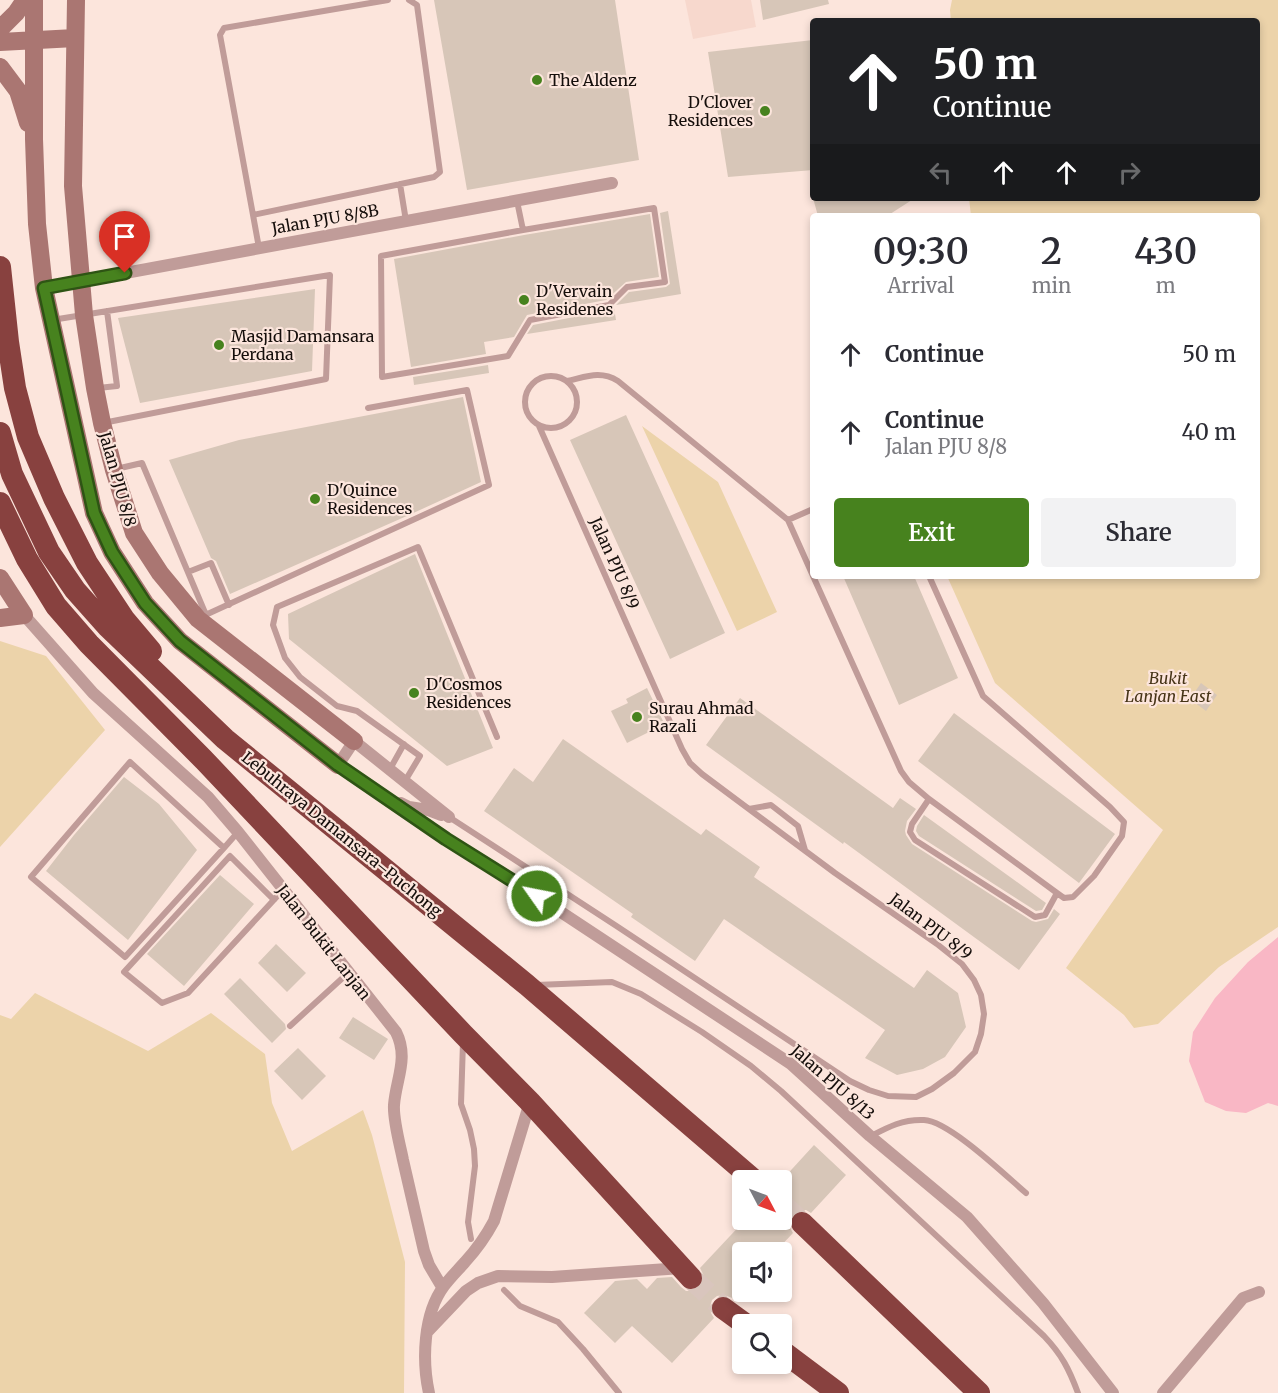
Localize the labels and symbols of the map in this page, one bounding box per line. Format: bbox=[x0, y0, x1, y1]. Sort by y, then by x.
place label: The Aldenz bbox=[549, 70, 637, 90]
marker: The Aldenz bbox=[530, 73, 544, 87]
place label: D'Clover Residences bbox=[668, 92, 753, 130]
marker: D'Clover Residences bbox=[758, 104, 772, 118]
street label: Jalan PJU 8/8B bbox=[269, 200, 380, 238]
pin bbox=[99, 211, 150, 273]
place label: D'Vervain Residenes bbox=[536, 281, 613, 319]
marker: D'Vervain Residenes bbox=[517, 293, 531, 307]
place label: Masjid Damansara Perdana bbox=[231, 326, 375, 364]
marker: Masjid Damansara Perdana bbox=[212, 338, 226, 352]
street label: Jalan PJU 8/8 bbox=[95, 428, 141, 529]
place label: D'Quince Residences bbox=[327, 480, 412, 518]
marker: D'Quince Residences bbox=[308, 492, 322, 506]
street label: Jalan PJU 8/9 bbox=[585, 513, 644, 612]
park label: Bukit Lanjan East bbox=[1125, 668, 1212, 706]
place label: D'Cosmos Residences bbox=[426, 674, 511, 712]
marker: D'Cosmos Residences bbox=[407, 686, 421, 700]
place label: Surau Ahmad Razali bbox=[649, 698, 754, 736]
marker: Surau Ahmad Razali bbox=[630, 710, 644, 724]
street label: Lebuhraya Damansara–Puchong bbox=[238, 747, 446, 921]
position arrow bbox=[505, 864, 569, 928]
street label: Jalan Bukit Lanjan bbox=[272, 879, 376, 1004]
street label: Jalan PJU 8/9 bbox=[885, 888, 976, 964]
street label: Jalan PJU 8/13 bbox=[786, 1040, 879, 1124]
north arrow bbox=[732, 1170, 792, 1230]

